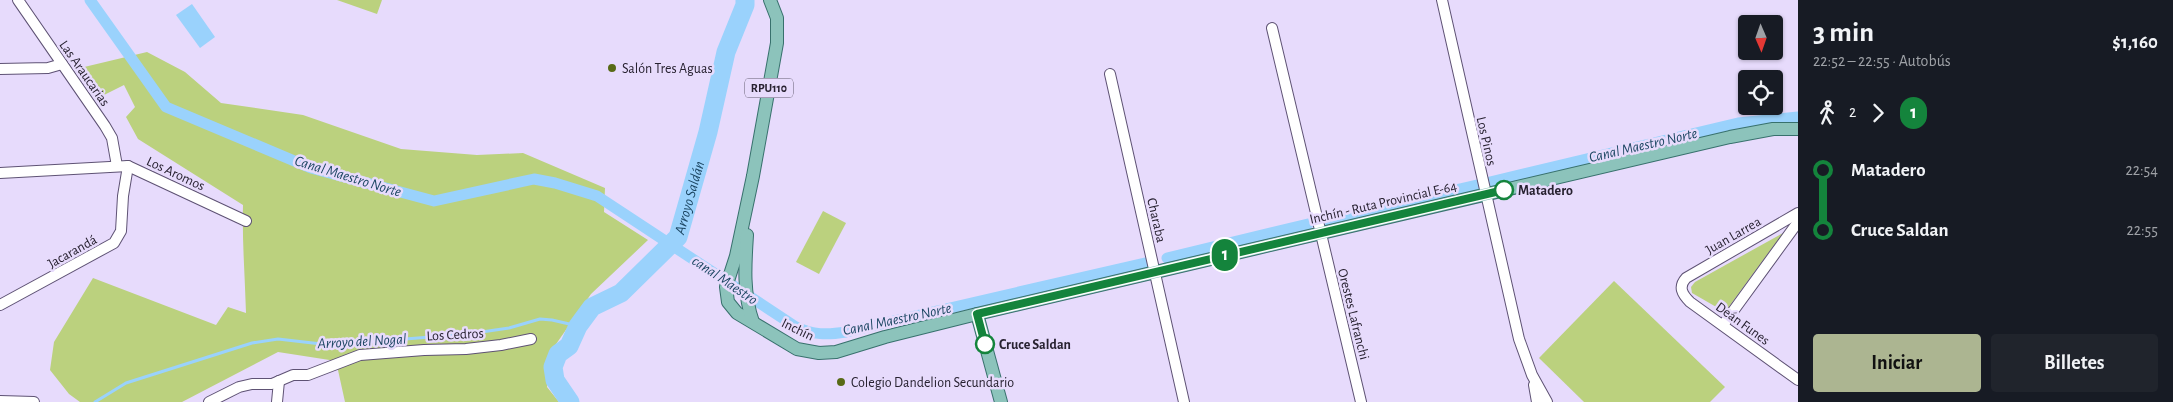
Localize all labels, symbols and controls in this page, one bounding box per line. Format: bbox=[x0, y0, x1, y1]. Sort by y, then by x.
north arrow bbox=[1738, 15, 1782, 60]
map controls bbox=[1738, 15, 1783, 115]
text: 3 min bbox=[1813, 19, 1874, 47]
text: $1,160 bbox=[2112, 33, 2158, 52]
street label: Las Araucarias bbox=[56, 38, 112, 109]
text: 22:52 – 22:55 · Autobús bbox=[1813, 53, 1951, 69]
marker: Salón Tres Aguas bbox=[606, 62, 618, 74]
place label: Salón Tres Aguas bbox=[622, 62, 713, 76]
button: locate bbox=[1738, 70, 1783, 115]
road number: RPU110 bbox=[745, 78, 793, 98]
icon: walk bbox=[1813, 99, 1841, 127]
icon: forward bbox=[1864, 99, 1892, 127]
text: 2 bbox=[1849, 104, 1856, 120]
text: 1 bbox=[1910, 104, 1917, 122]
street label: Los Pinos bbox=[1474, 115, 1498, 167]
water label: Canal Maestro Norte bbox=[1588, 126, 1699, 165]
water label: Canal Maestro Norte bbox=[293, 153, 403, 200]
street label: Los Aromos bbox=[144, 154, 207, 193]
water label: Arroyo Saldán bbox=[672, 159, 707, 237]
text: Matadero bbox=[1851, 161, 1926, 180]
text: 22:54 bbox=[2125, 162, 2158, 178]
street label: Inchín - Ruta Provincial E-64 bbox=[1308, 179, 1458, 227]
marker: Matadero bbox=[1494, 180, 1514, 200]
place label: Matadero bbox=[1518, 184, 1573, 198]
street label: Charaba bbox=[1144, 197, 1168, 244]
street label: Juan Larrea bbox=[1703, 214, 1764, 257]
text: Cruce Saldan bbox=[1851, 221, 1949, 240]
text: 22:55 bbox=[2126, 222, 2158, 238]
street label: Jacarandá bbox=[46, 232, 100, 271]
line badge: 1 bbox=[1209, 239, 1241, 271]
text: 1 bbox=[1222, 246, 1228, 264]
water label: canal Maestro bbox=[689, 253, 760, 308]
street label: Orestes Lafranchi bbox=[1335, 267, 1371, 361]
street label: Deán Funes bbox=[1713, 300, 1772, 348]
water label: Canal Maestro Norte bbox=[842, 301, 953, 338]
street label: Inchín bbox=[779, 316, 816, 344]
street label: Los Cedros bbox=[426, 327, 484, 343]
water label: Arroyo del Nogal bbox=[316, 332, 407, 351]
marker: Cruce Saldan bbox=[975, 334, 995, 354]
button: Iniciar bbox=[1813, 334, 1981, 392]
button: Billetes bbox=[1991, 334, 2158, 392]
place label: Cruce Saldan bbox=[999, 338, 1071, 352]
marker: Colegio Dandelion Secundario bbox=[835, 376, 847, 388]
place label: Colegio Dandelion Secundario bbox=[851, 376, 1014, 390]

